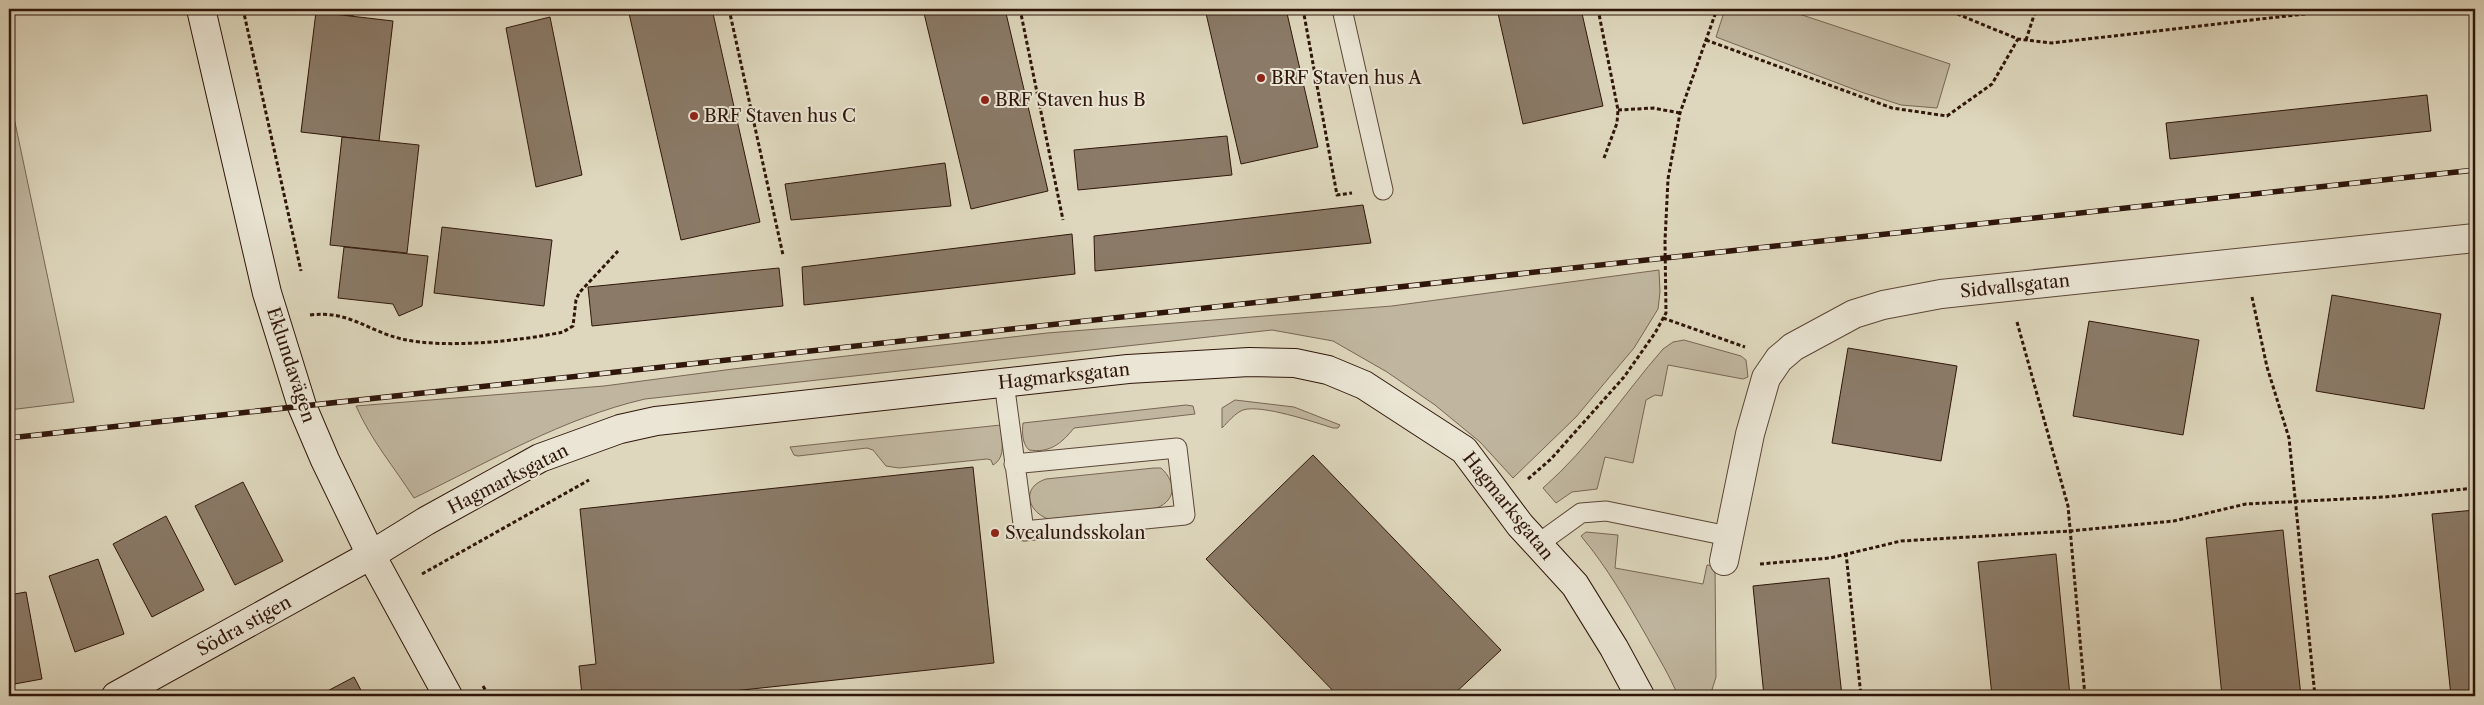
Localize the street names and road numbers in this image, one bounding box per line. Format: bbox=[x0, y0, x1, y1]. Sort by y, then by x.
street label: Sidvallsgatan bbox=[1959, 269, 2071, 303]
street label: Eklundavägen bbox=[262, 305, 320, 425]
street label: Hagmarksgatan bbox=[997, 358, 1131, 394]
street label: Hagmarksgatan bbox=[444, 439, 572, 519]
street label: Hagmarksgatan bbox=[1458, 448, 1558, 564]
street label: Södra stigen bbox=[193, 591, 295, 661]

